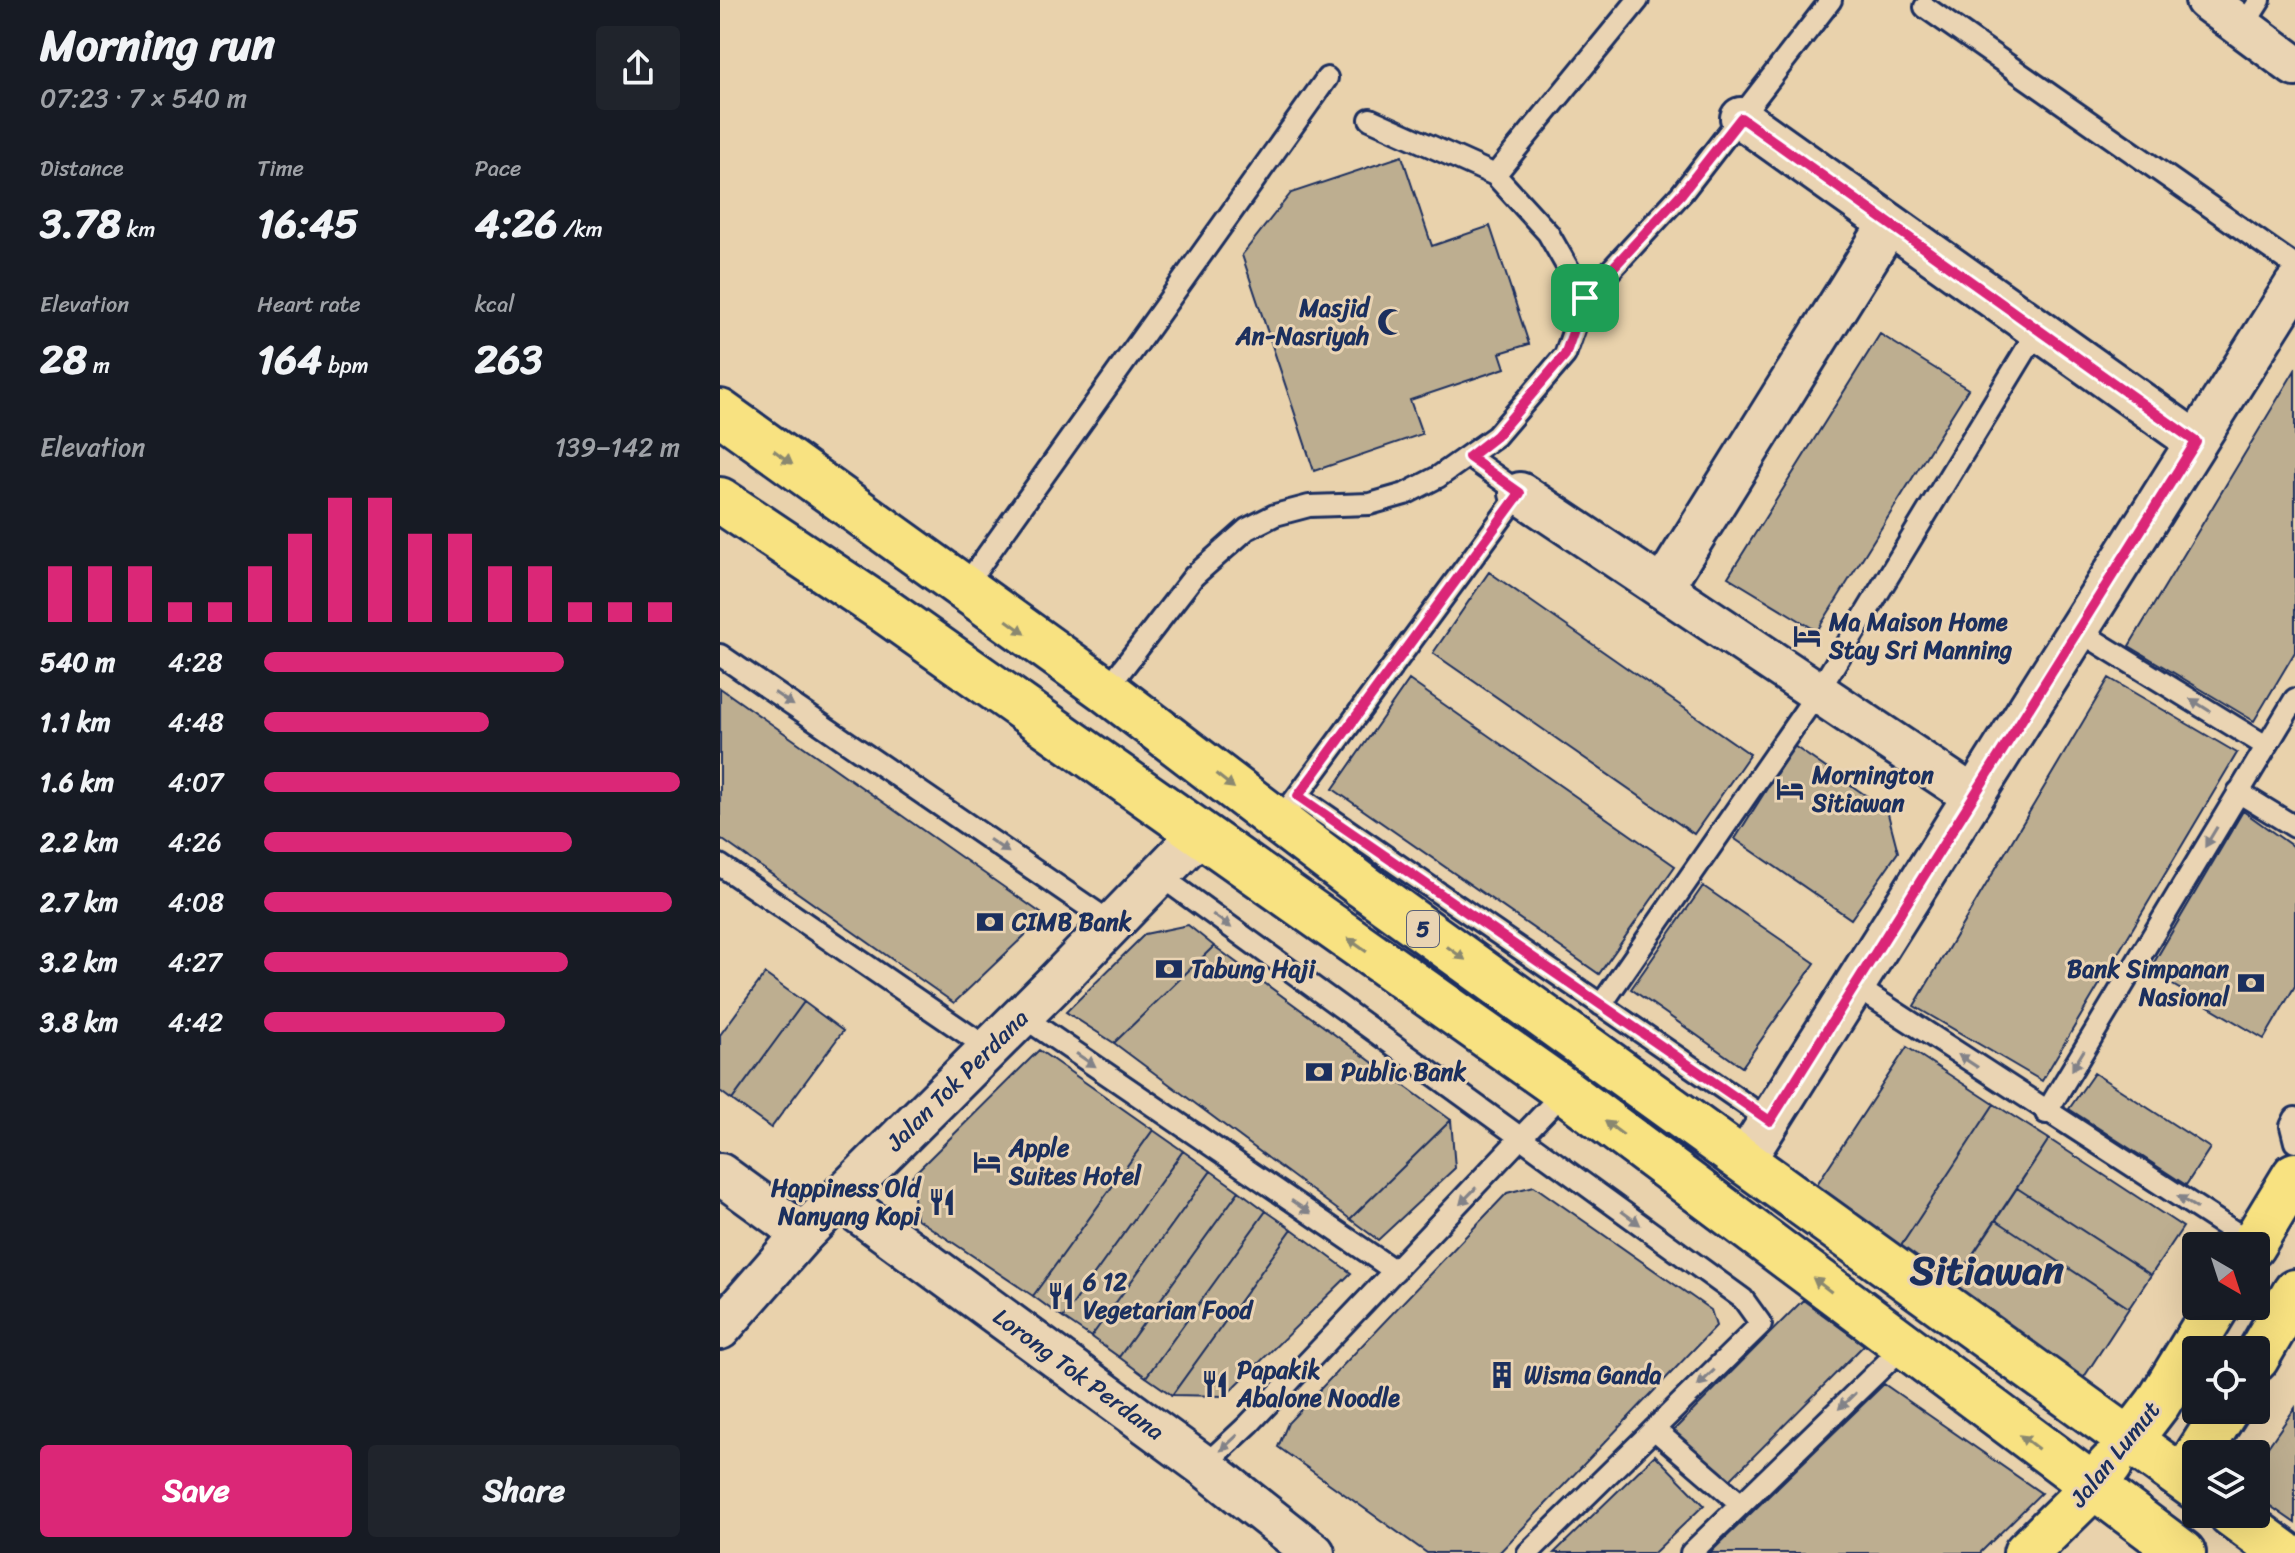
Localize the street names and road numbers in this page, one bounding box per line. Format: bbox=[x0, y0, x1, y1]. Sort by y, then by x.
road number: 5 bbox=[1407, 911, 1439, 947]
street label: Jalan Tok Perdana bbox=[875, 999, 1039, 1162]
street label: Lorong Tok Perdana bbox=[984, 1297, 1174, 1452]
street label: Jalan Lumut bbox=[2058, 1391, 2171, 1517]

